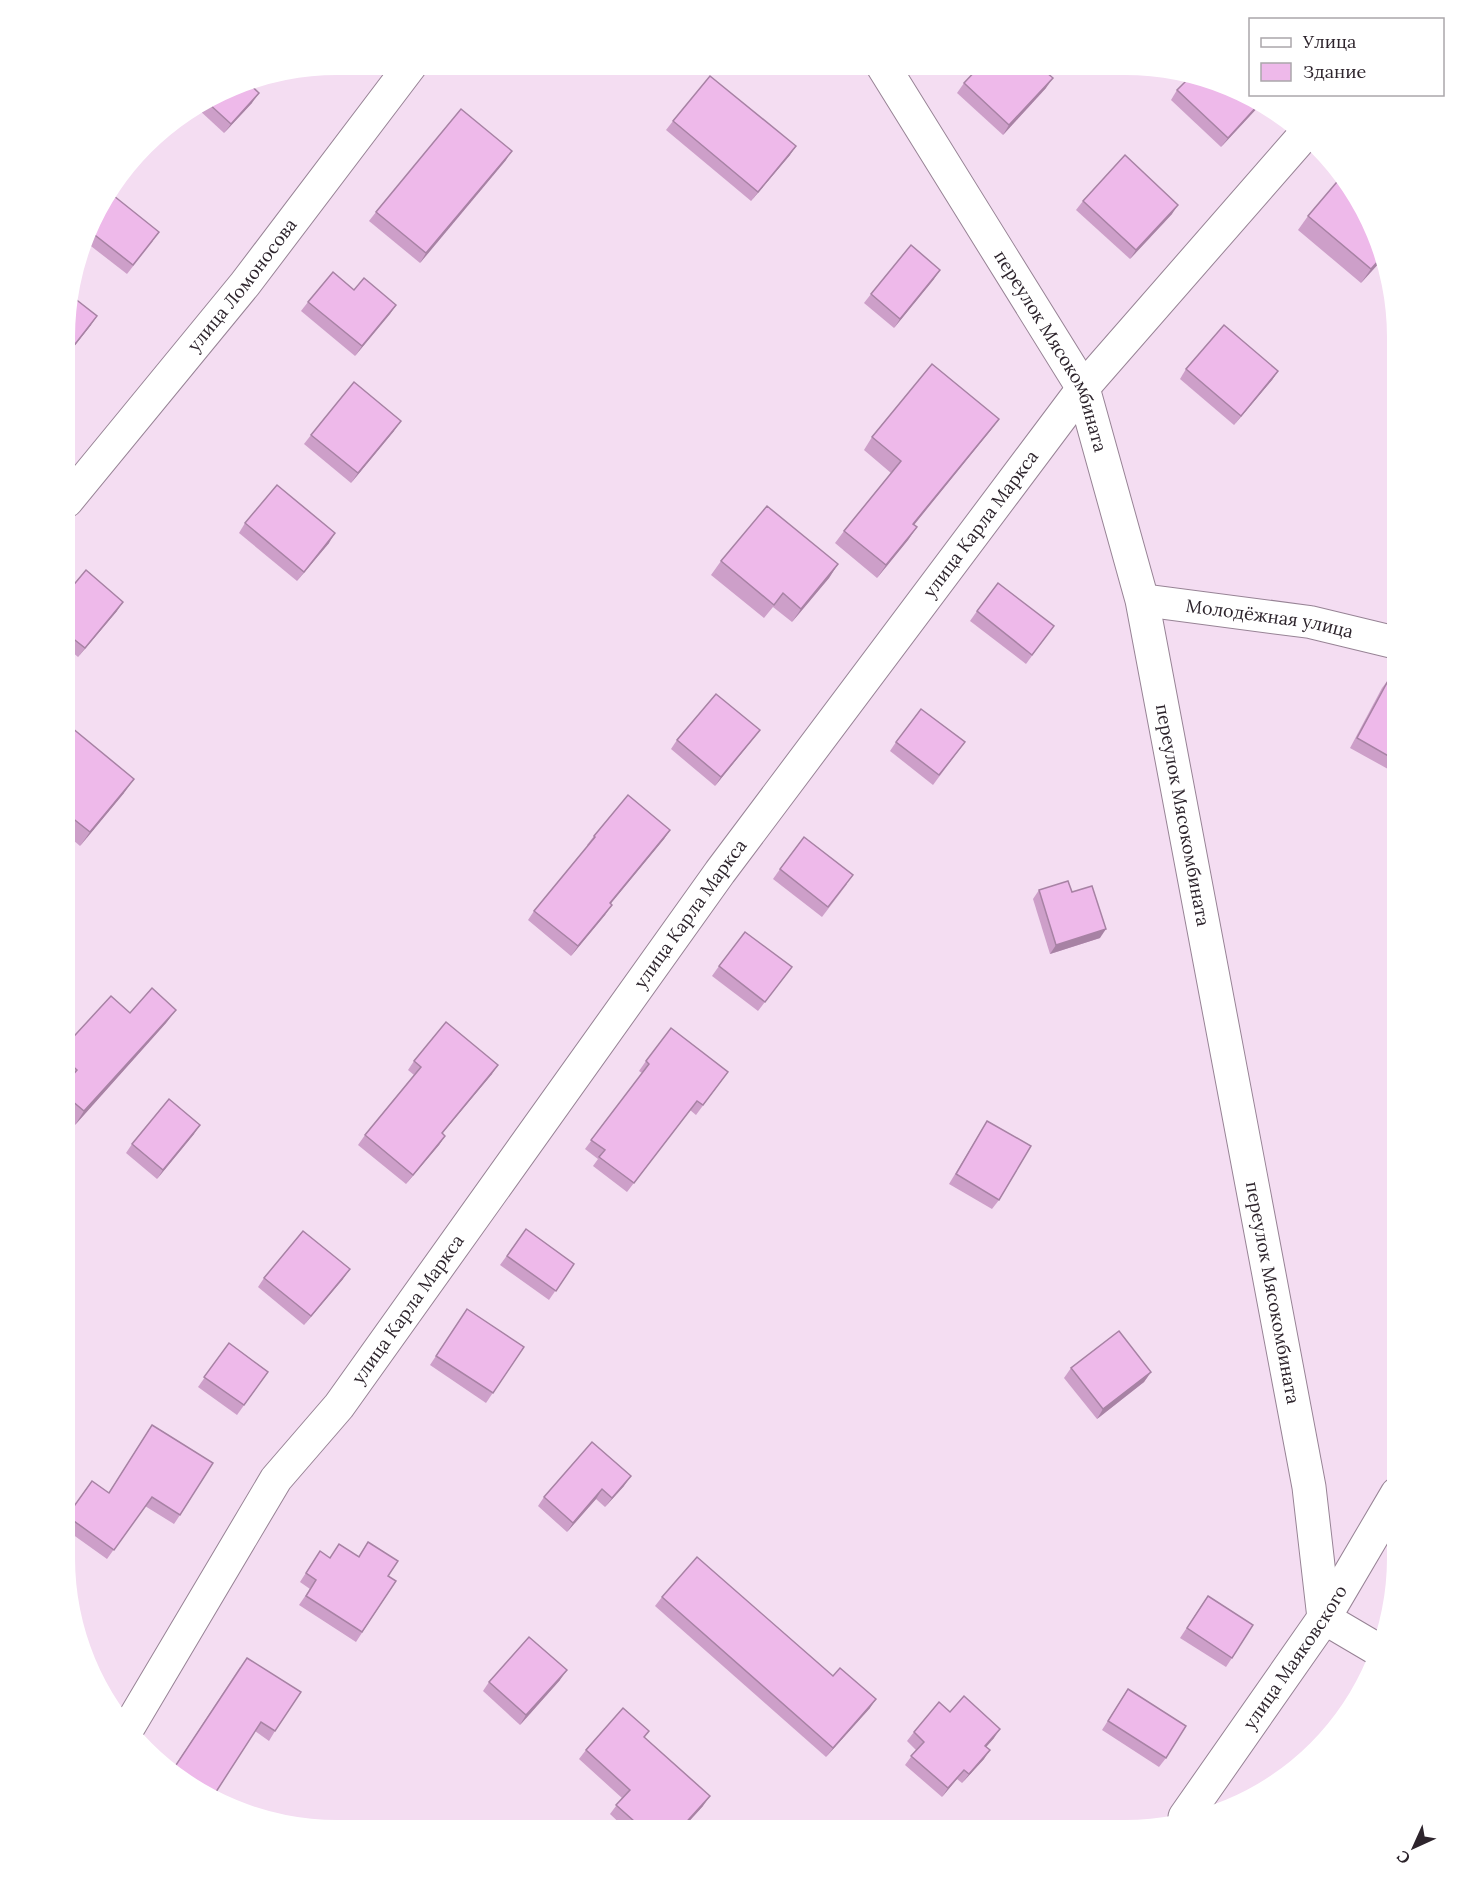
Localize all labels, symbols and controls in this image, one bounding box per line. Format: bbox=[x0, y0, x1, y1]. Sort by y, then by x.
legend bbox=[1249, 18, 1444, 96]
text: Улица bbox=[1302, 30, 1356, 53]
text: Здание bbox=[1303, 60, 1366, 83]
street label: улица Ломоносова bbox=[182, 214, 302, 356]
street label: переулок Мясокомбината bbox=[989, 246, 1112, 454]
street label: улица Карла Маркса bbox=[918, 446, 1043, 602]
street label: Молодёжная улица bbox=[1184, 594, 1356, 643]
street label: переулок Мясокомбината bbox=[1151, 702, 1215, 928]
street label: улица Карла Маркса bbox=[629, 834, 752, 993]
street label: переулок Мясокомбината bbox=[1241, 1179, 1305, 1406]
street label: улица Карла Маркса bbox=[346, 1230, 469, 1388]
street label: улица Маяковского bbox=[1238, 1581, 1352, 1734]
north arrow bbox=[1384, 1817, 1444, 1877]
text: С bbox=[1392, 1847, 1414, 1869]

